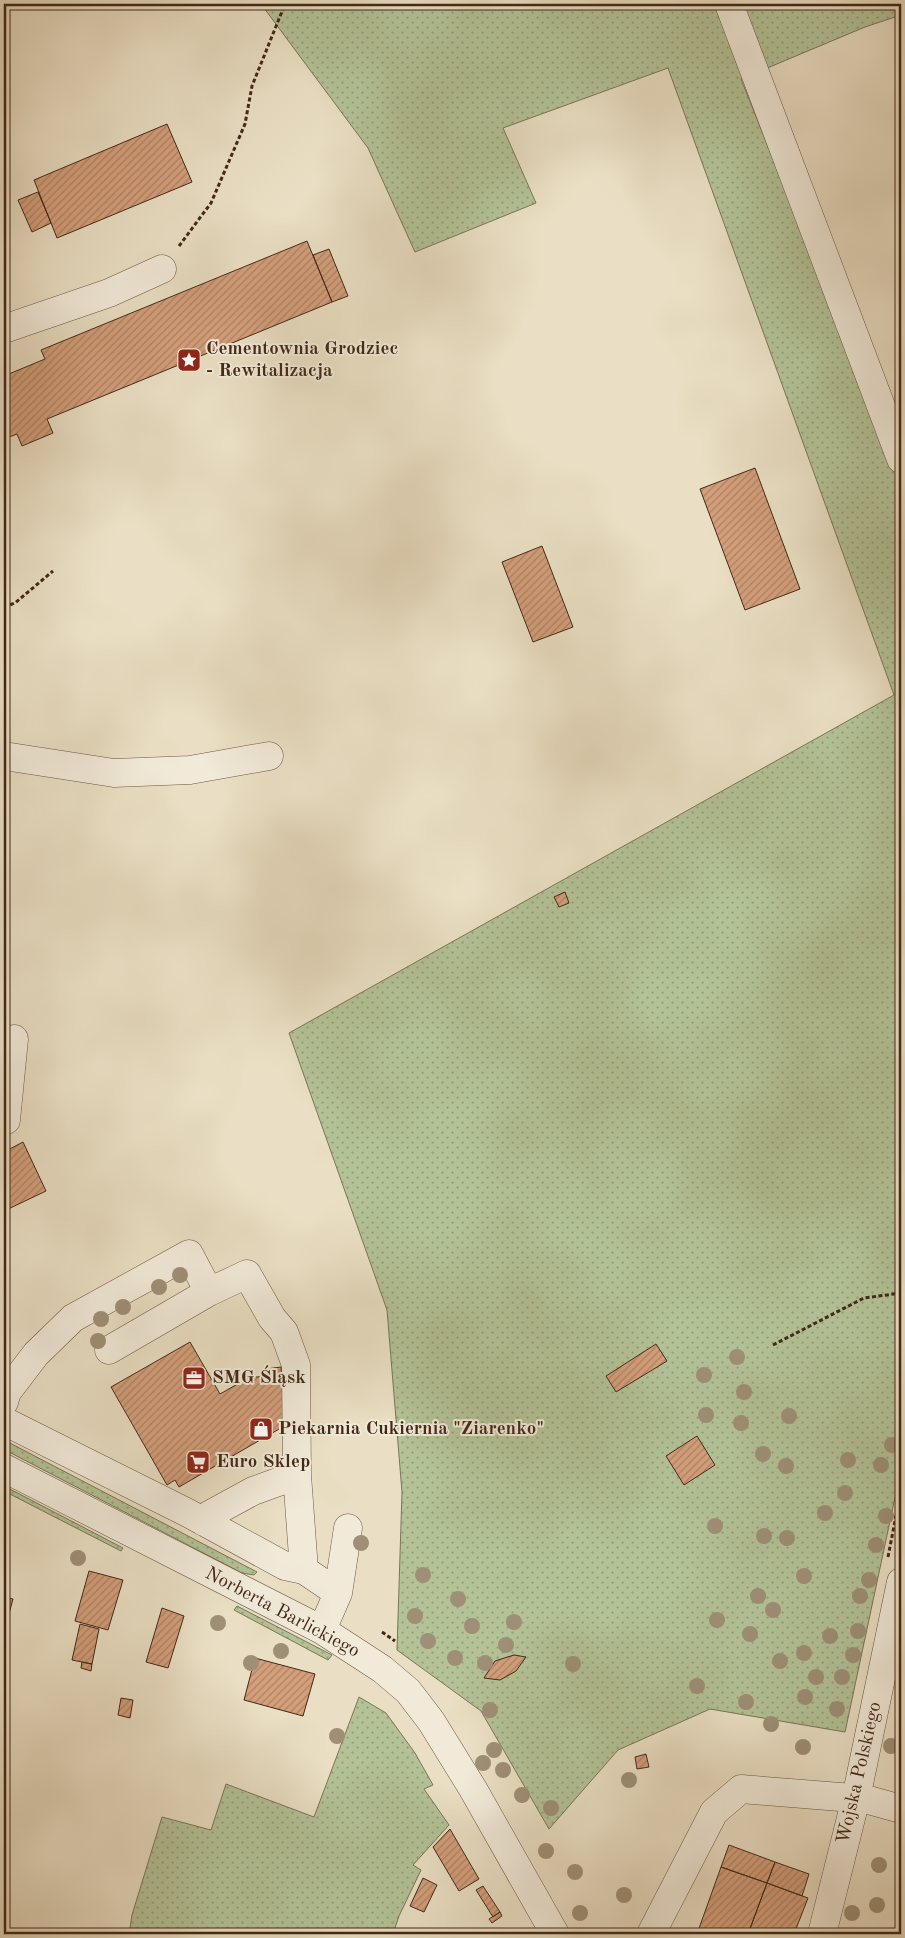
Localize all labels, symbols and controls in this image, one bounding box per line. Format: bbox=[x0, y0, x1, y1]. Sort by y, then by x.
place label: Cementownia Grodziec - Rewitalizacja bbox=[206, 340, 398, 381]
place icon: Cementownia Grodziec - Rewitalizacja bbox=[176, 347, 202, 373]
office icon: SMG Śląsk bbox=[181, 1365, 207, 1391]
place label: SMG Śląsk bbox=[212, 1365, 306, 1388]
shop icon: Piekarnia Cukiernia "Ziarenko" bbox=[248, 1416, 274, 1442]
place label: Piekarnia Cukiernia "Ziarenko" bbox=[278, 1420, 544, 1439]
supermarket icon: Euro Sklep bbox=[185, 1449, 211, 1475]
place label: Euro Sklep bbox=[216, 1453, 310, 1472]
street label: Norberta Barlickiego bbox=[202, 1564, 362, 1662]
street label: Wojska Polskiego bbox=[834, 1700, 886, 1846]

